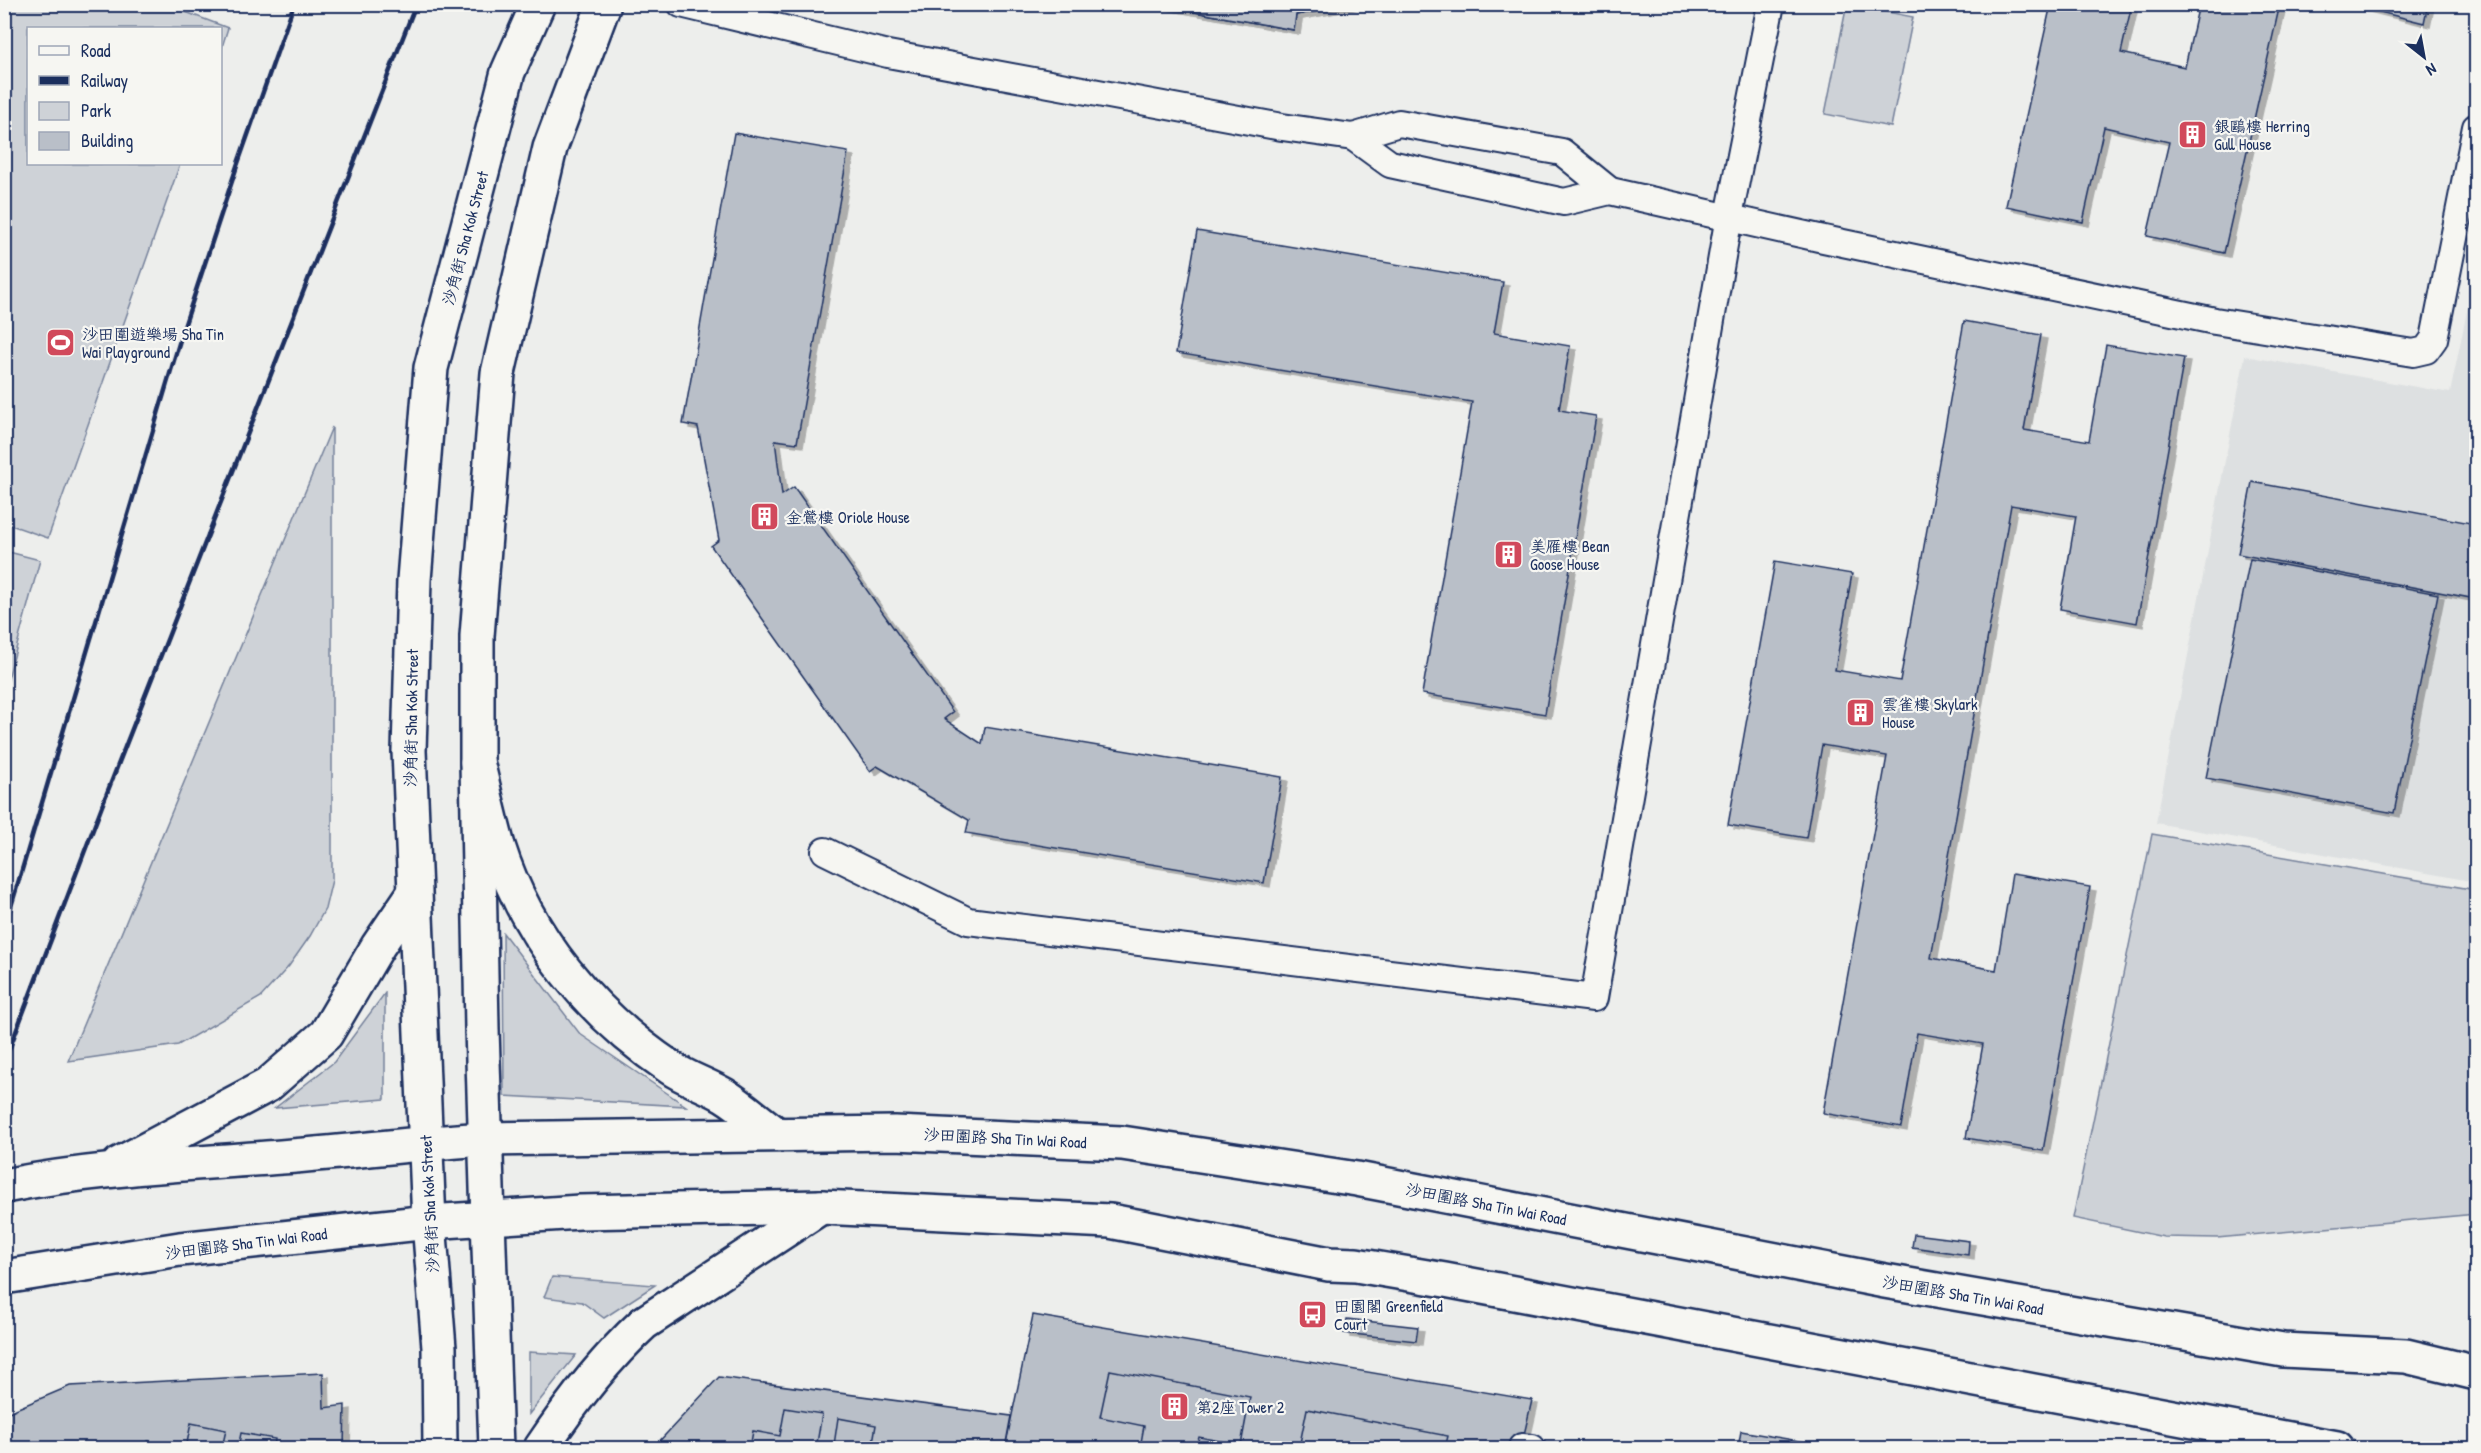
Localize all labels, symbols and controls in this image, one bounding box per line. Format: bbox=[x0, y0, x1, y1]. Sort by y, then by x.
legend bbox=[27, 27, 222, 165]
north arrow bbox=[2394, 27, 2454, 87]
text: Road bbox=[81, 38, 111, 63]
text: N bbox=[2422, 58, 2441, 82]
text: Railway bbox=[81, 68, 128, 93]
text: Park bbox=[81, 98, 112, 123]
place label: 銀鷗樓 Herring Gull House bbox=[2214, 115, 2310, 155]
building icon: 銀鷗樓 Herring Gull House bbox=[2177, 119, 2209, 151]
text: Building bbox=[81, 128, 133, 153]
street label: 沙角街 Sha Kok Street bbox=[437, 168, 494, 308]
place label: 沙田圍遊樂場 Sha Tin Wai Playground bbox=[82, 323, 224, 363]
sports icon: 沙田圍遊樂場 Sha Tin Wai Playground bbox=[45, 327, 77, 359]
building icon: 金鶯樓 Oriole House bbox=[749, 501, 781, 533]
place label: 金鶯樓 Oriole House bbox=[786, 506, 911, 528]
place label: 美雁樓 Bean Goose House bbox=[1530, 535, 1610, 575]
building icon: 美雁樓 Bean Goose House bbox=[1493, 539, 1525, 571]
street label: 沙角街 Sha Kok Street bbox=[399, 648, 423, 787]
place label: 雲雀樓 Skylark House bbox=[1882, 693, 1978, 733]
building icon: 雲雀樓 Skylark House bbox=[1845, 697, 1877, 729]
street label: 沙田圍路 Sha Tin Wai Road bbox=[923, 1123, 1087, 1153]
street label: 沙角街 Sha Kok Street bbox=[414, 1134, 444, 1274]
street label: 沙田圍路 Sha Tin Wai Road bbox=[1404, 1178, 1568, 1230]
street label: 沙田圍路 Sha Tin Wai Road bbox=[164, 1222, 328, 1264]
street label: 沙田圍路 Sha Tin Wai Road bbox=[1881, 1270, 2045, 1320]
place label: 田園閣 Greenfield Court bbox=[1334, 1295, 1443, 1335]
bus stop icon: 田園閣 Greenfield Court bbox=[1297, 1299, 1329, 1331]
building icon: 第2座 Tower 2 bbox=[1159, 1391, 1191, 1423]
place label: 第2座 Tower 2 bbox=[1196, 1396, 1285, 1418]

